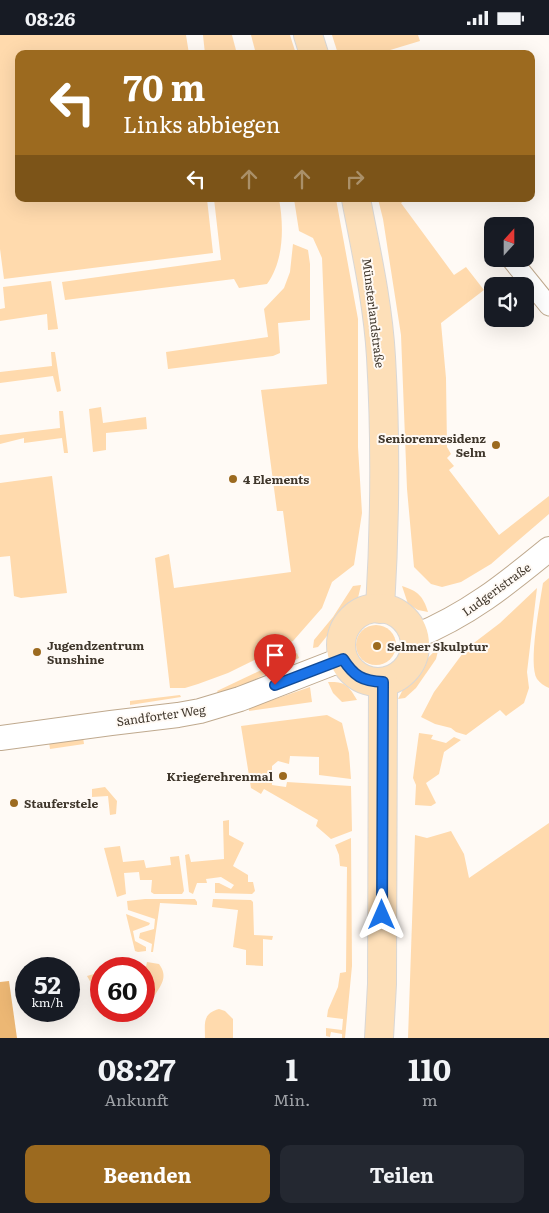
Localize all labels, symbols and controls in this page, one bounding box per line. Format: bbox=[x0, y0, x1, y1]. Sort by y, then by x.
text: 08:26 bbox=[25, 4, 75, 32]
text: 70 m bbox=[123, 60, 205, 112]
icon: left bbox=[40, 70, 105, 135]
text: Links abbiegen bbox=[123, 107, 280, 140]
icon: left bbox=[182, 165, 210, 193]
icon: ahead bbox=[235, 165, 263, 193]
icon: ahead bbox=[288, 165, 316, 193]
icon: right bbox=[341, 165, 369, 193]
north arrow bbox=[484, 217, 534, 267]
map controls bbox=[484, 217, 534, 327]
street label: Münsterlandstraße bbox=[358, 257, 390, 369]
button: sound bbox=[484, 277, 534, 327]
place label: Seniorenresidenz Selm bbox=[378, 429, 487, 461]
marker: Seniorenresidenz Selm bbox=[490, 439, 502, 451]
place label: 4 Elements bbox=[243, 470, 309, 488]
marker: 4 Elements bbox=[227, 473, 239, 485]
street label: Ludgeristraße bbox=[458, 558, 534, 620]
pin bbox=[254, 634, 296, 685]
place label: Jugendzentrum Sunshine bbox=[47, 636, 144, 668]
place label: Selmer Skulptur bbox=[387, 637, 489, 655]
marker: Selmer Skulptur bbox=[371, 640, 383, 652]
icon: arrive bbox=[261, 641, 289, 669]
marker: Jugendzentrum Sunshine bbox=[31, 646, 43, 658]
street label: Sandforter Weg bbox=[115, 700, 207, 730]
place label: Kriegerehrenmal bbox=[167, 767, 274, 785]
marker: Kriegerehrenmal bbox=[277, 770, 289, 782]
place label: Stauferstele bbox=[24, 794, 98, 812]
marker: Stauferstele bbox=[8, 797, 20, 809]
position arrow bbox=[355, 888, 407, 940]
speed limit sign: 60 bbox=[90, 957, 155, 1022]
text: 52 bbox=[34, 965, 61, 1002]
text: km/h bbox=[32, 993, 63, 1011]
text: 08:27 bbox=[98, 1046, 176, 1090]
text: 1 bbox=[286, 1046, 298, 1090]
text: 110 bbox=[408, 1046, 451, 1090]
text: Ankunft bbox=[105, 1087, 169, 1111]
text: Min. bbox=[273, 1087, 310, 1111]
text: m bbox=[422, 1087, 437, 1111]
button: Beenden bbox=[25, 1145, 270, 1203]
button: Teilen bbox=[280, 1145, 524, 1203]

